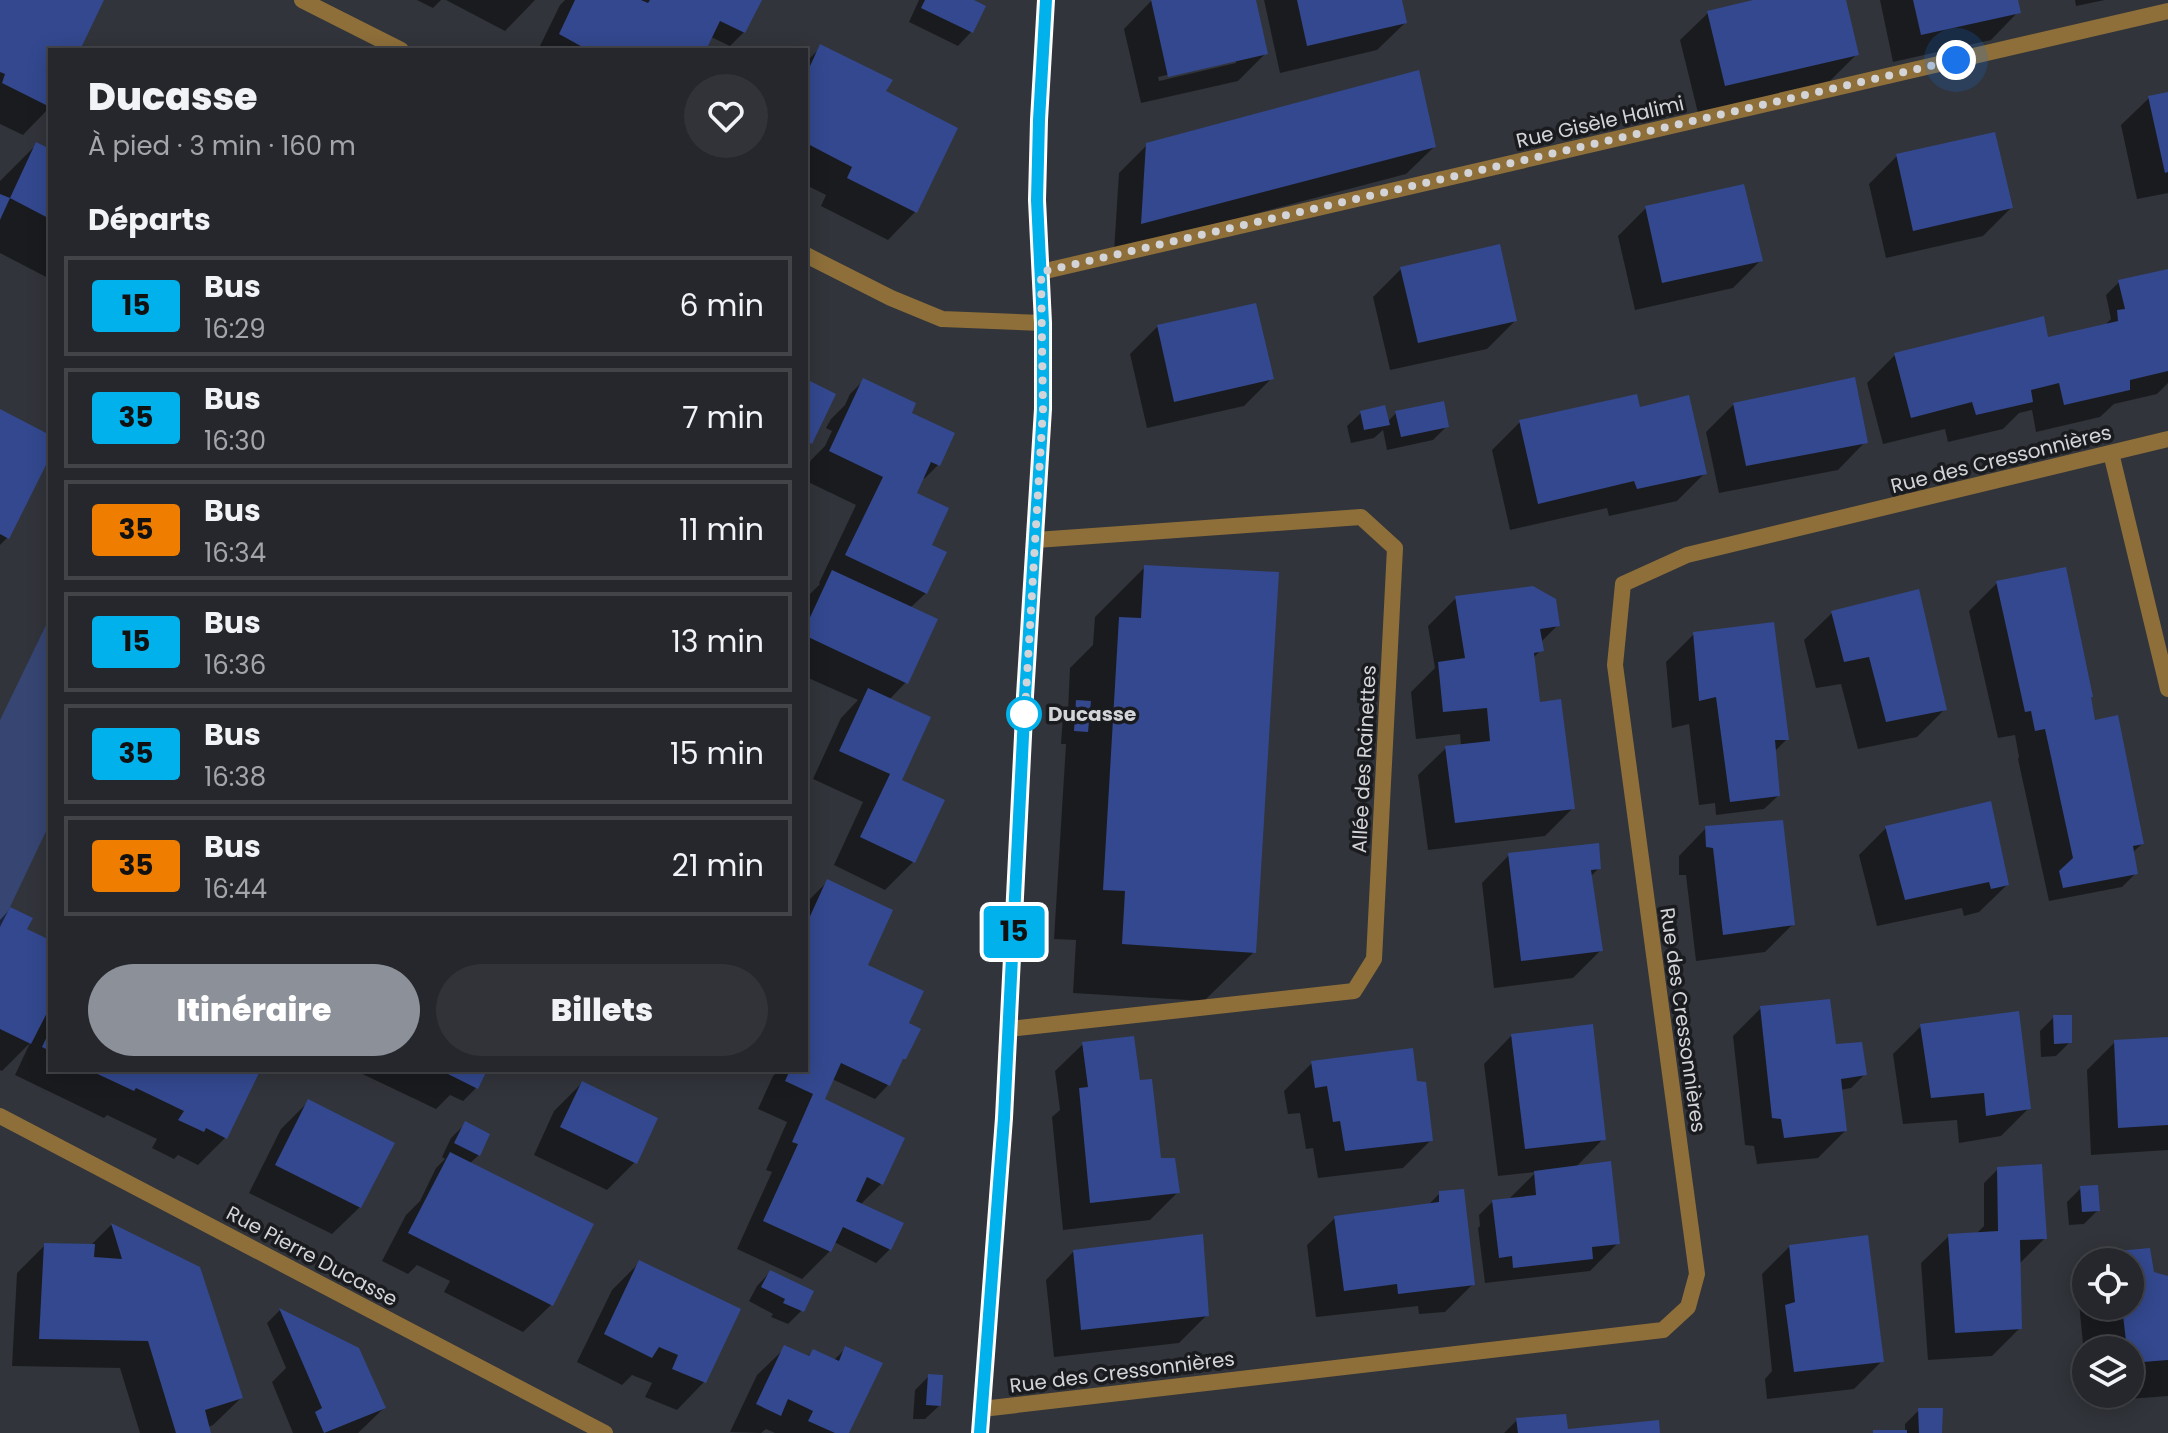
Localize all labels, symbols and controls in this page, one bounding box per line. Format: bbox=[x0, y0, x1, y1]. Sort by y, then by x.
your location bbox=[1936, 40, 1976, 80]
text: Ducasse bbox=[88, 70, 257, 123]
button: heart bbox=[684, 74, 768, 158]
street label: Rue Gisèle Halimi bbox=[1513, 89, 1687, 155]
text: À pied · 3 min · 160 m bbox=[88, 128, 356, 164]
text: Départs bbox=[88, 198, 211, 241]
text: Bus bbox=[204, 265, 261, 308]
text: 6 min bbox=[679, 284, 764, 327]
text: 15 bbox=[122, 286, 150, 325]
text: 16:29 bbox=[204, 311, 266, 347]
text: Bus bbox=[204, 377, 261, 420]
text: 7 min bbox=[682, 396, 764, 439]
text: 35 bbox=[118, 398, 154, 437]
street label: Rue des Cressonnières bbox=[1888, 418, 2114, 500]
text: 16:30 bbox=[204, 423, 266, 459]
text: Bus bbox=[204, 489, 261, 532]
text: 11 min bbox=[679, 508, 764, 551]
text: 35 bbox=[118, 510, 154, 549]
text: 16:34 bbox=[204, 535, 266, 571]
text: Bus bbox=[204, 601, 261, 644]
text: 13 min bbox=[671, 620, 764, 663]
text: 15 bbox=[122, 622, 150, 661]
text: 16:36 bbox=[204, 647, 266, 683]
street label: Allée des Rainettes bbox=[1345, 664, 1383, 854]
marker: Ducasse bbox=[1007, 697, 1041, 731]
place label: Ducasse bbox=[1048, 700, 1136, 728]
text: Bus bbox=[204, 713, 261, 756]
text: 15 min bbox=[670, 732, 764, 775]
text: 35 bbox=[118, 734, 154, 773]
text: 16:38 bbox=[204, 759, 266, 795]
text: Bus bbox=[204, 825, 261, 868]
text: 21 min bbox=[672, 844, 764, 887]
text: 35 bbox=[118, 846, 154, 885]
text: 16:44 bbox=[204, 871, 267, 907]
line badge: 15 bbox=[978, 906, 1050, 958]
street label: Rue des Cressonnières bbox=[1653, 906, 1713, 1134]
text: 15 bbox=[1000, 912, 1028, 951]
button: Itinéraire bbox=[88, 964, 420, 1056]
button: Billets bbox=[436, 964, 768, 1056]
street label: Rue Pierre Ducasse bbox=[221, 1199, 403, 1313]
map controls bbox=[2072, 1248, 2144, 1408]
button: locate bbox=[2072, 1248, 2144, 1320]
button: layers bbox=[2072, 1336, 2144, 1408]
street label: Rue des Cressonnières bbox=[1008, 1344, 1236, 1400]

